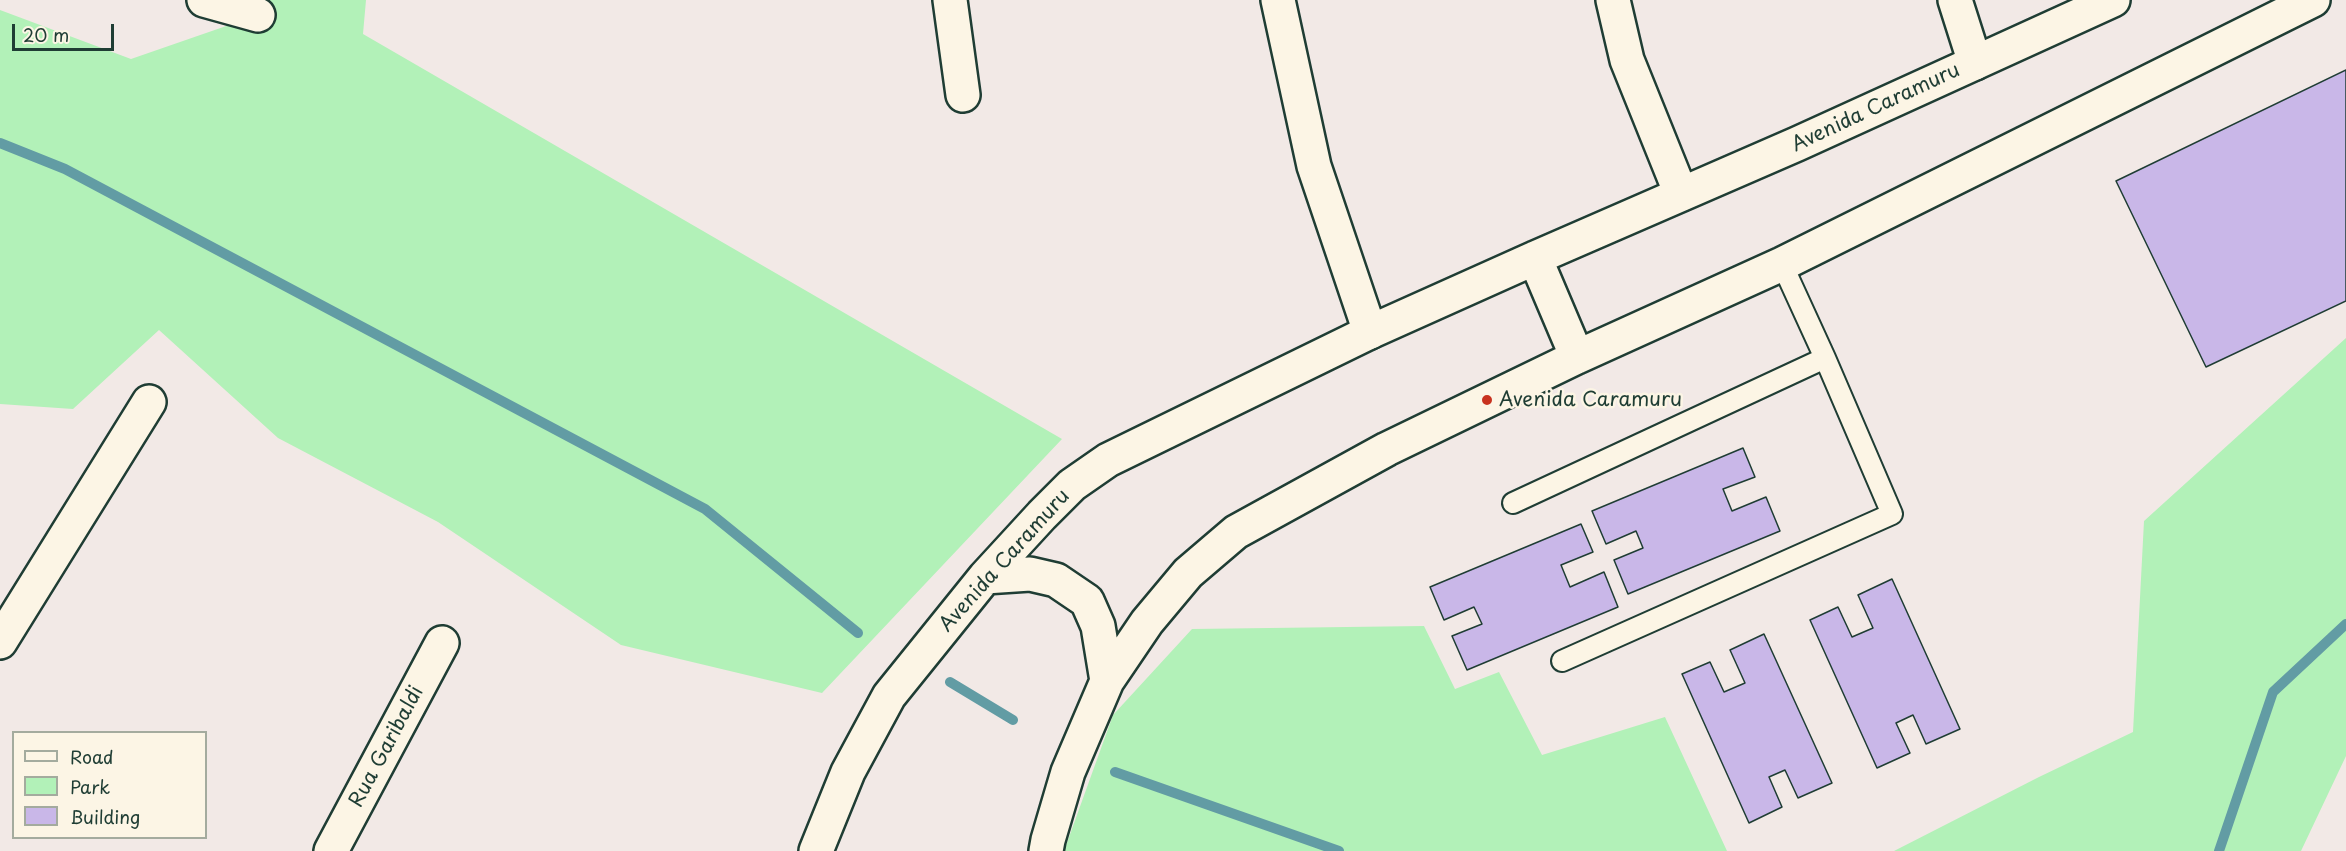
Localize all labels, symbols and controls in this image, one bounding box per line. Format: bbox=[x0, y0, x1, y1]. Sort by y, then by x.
scale bar bbox=[15, 12, 117, 50]
text: 20 m bbox=[23, 21, 69, 48]
street label: Avenida Caramuru bbox=[1788, 58, 1964, 158]
place label: Avenida Caramuru bbox=[1499, 388, 1682, 412]
marker: Avenida Caramuru bbox=[1480, 393, 1494, 407]
street label: Avenida Caramuru bbox=[935, 485, 1075, 637]
street label: Rua Garibaldi bbox=[345, 682, 429, 812]
legend bbox=[12, 731, 207, 839]
text: Road bbox=[70, 743, 114, 770]
text: Park bbox=[70, 773, 110, 800]
text: Building bbox=[70, 803, 140, 830]

